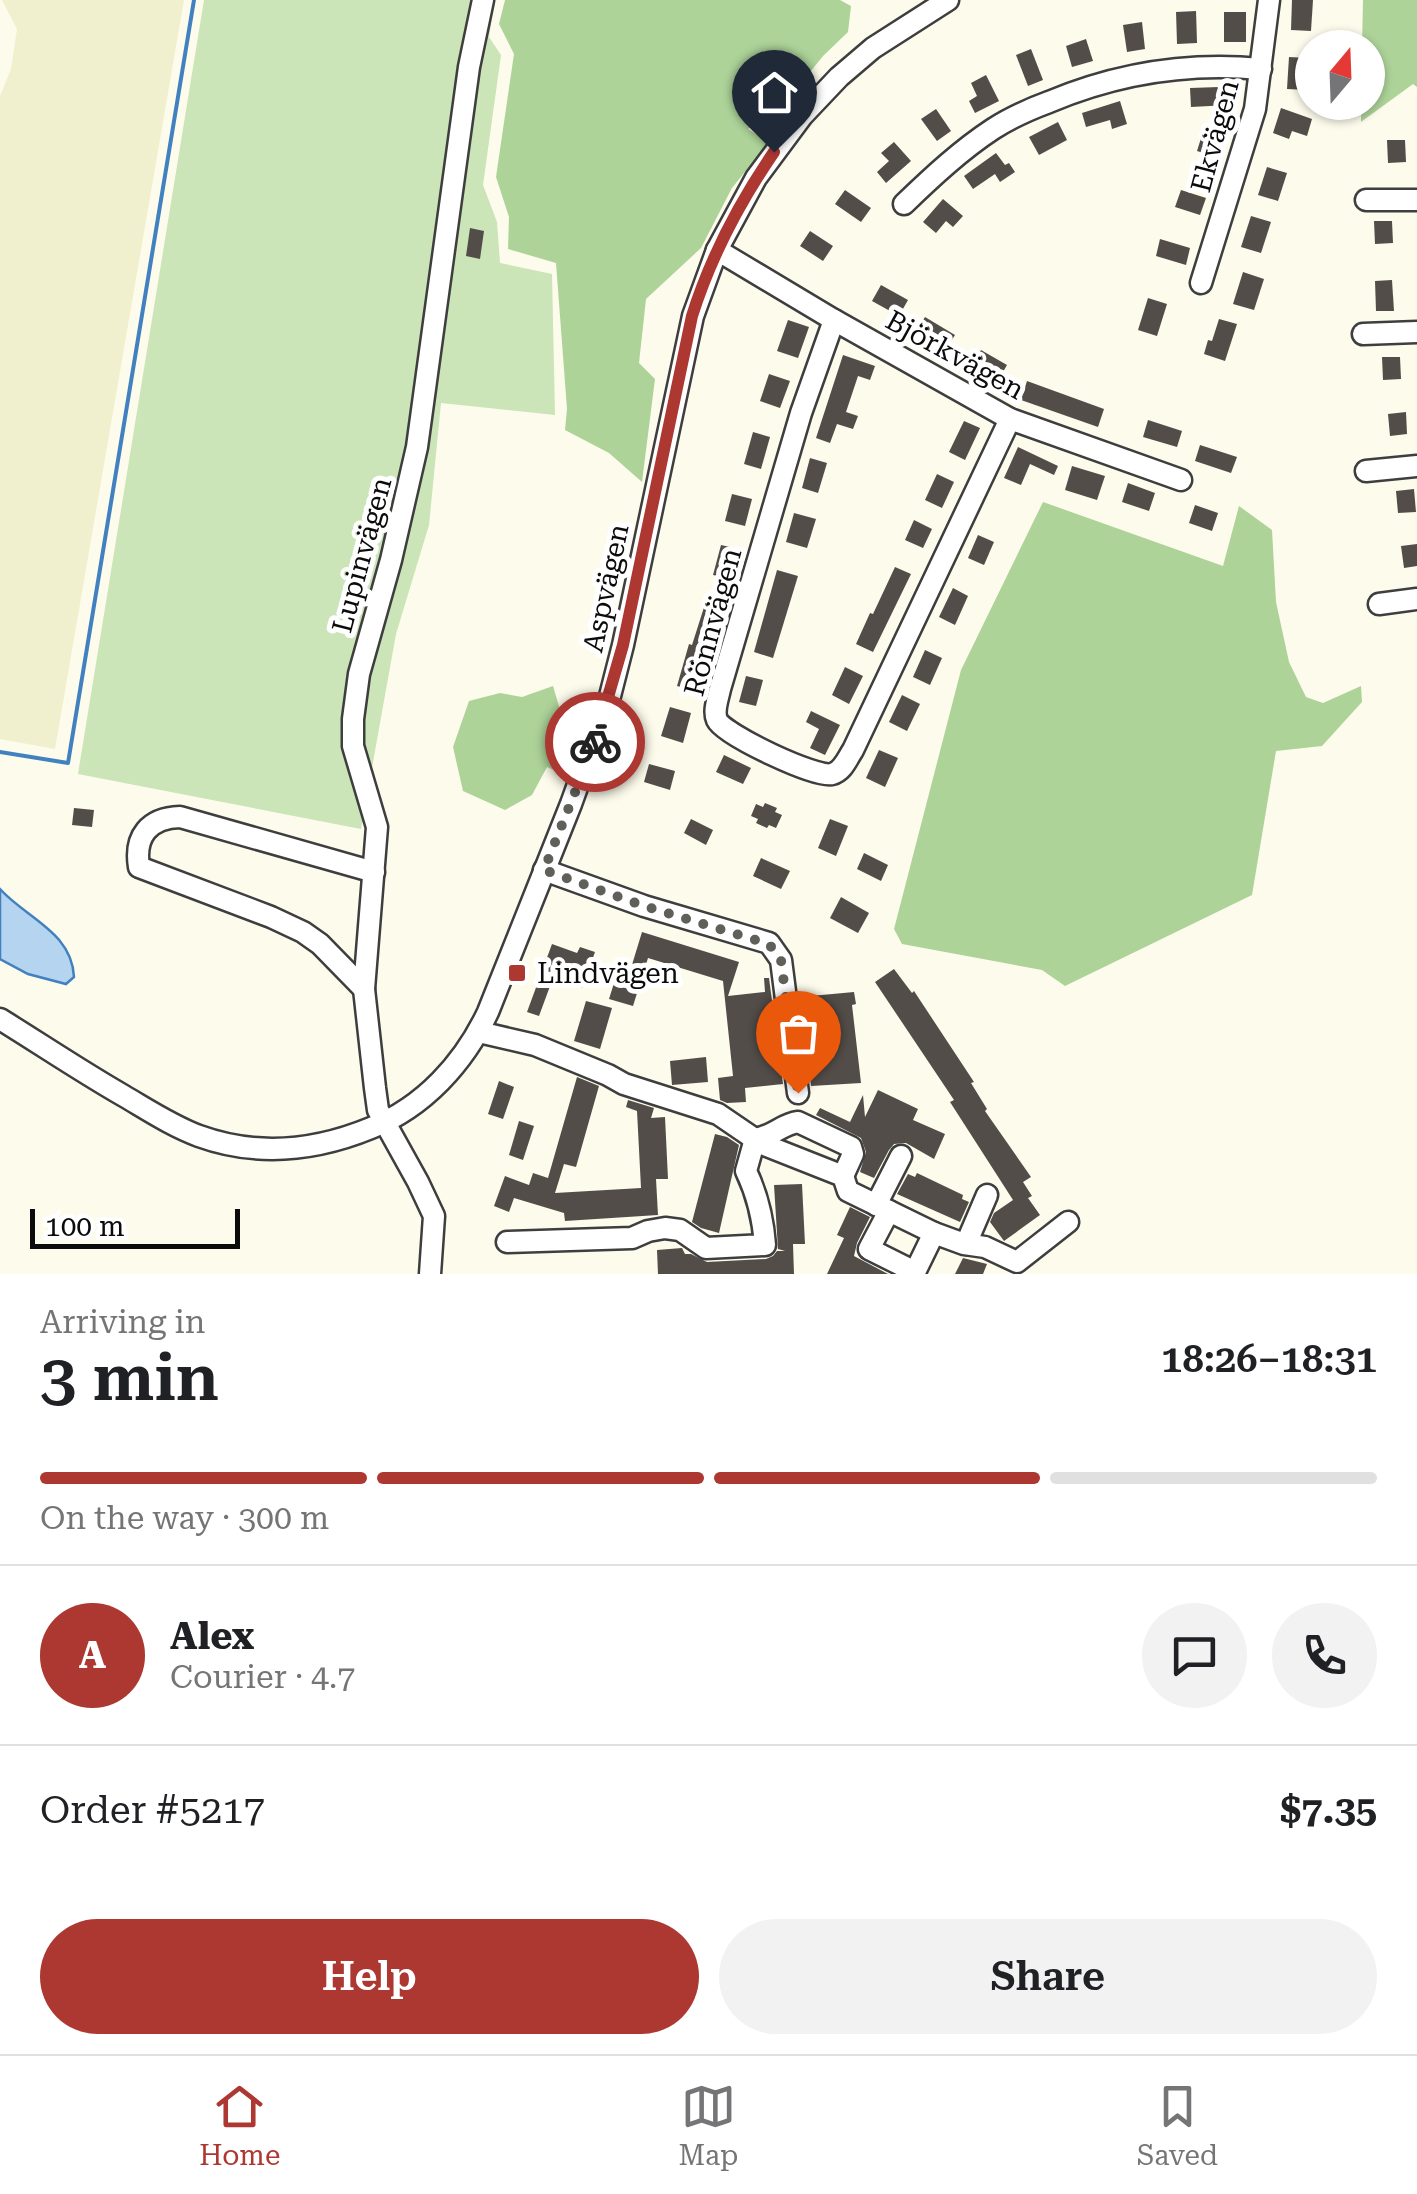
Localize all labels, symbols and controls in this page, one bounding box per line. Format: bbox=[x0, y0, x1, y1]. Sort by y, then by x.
north arrow bbox=[1295, 30, 1385, 120]
map controls bbox=[1295, 30, 1385, 120]
pin bbox=[732, 50, 817, 153]
icon: home bbox=[747, 65, 802, 120]
street label: Ekvägen bbox=[1184, 76, 1246, 196]
street label: Björkvägen bbox=[880, 304, 1030, 406]
street label: Lupinvägen bbox=[325, 474, 399, 636]
street label: Aspvägen bbox=[576, 521, 636, 655]
street label: Rönnvägen bbox=[677, 545, 749, 699]
courier bbox=[545, 692, 645, 792]
icon: bike bbox=[568, 715, 623, 770]
place label: Lindvägen bbox=[537, 957, 679, 990]
marker: Lindvägen bbox=[506, 962, 528, 984]
pin bbox=[756, 991, 841, 1094]
icon: bag bbox=[771, 1006, 826, 1061]
scale bar bbox=[30, 1204, 240, 1248]
text: 100 m bbox=[45, 1210, 125, 1243]
text: Arriving in bbox=[40, 1303, 205, 1341]
text: 18:26–18:31 bbox=[1161, 1337, 1377, 1381]
text: 3 min bbox=[40, 1340, 219, 1416]
text: On the way · 300 m bbox=[40, 1499, 329, 1537]
button: chat bbox=[1142, 1603, 1247, 1708]
button: phone bbox=[1272, 1603, 1377, 1708]
text: Alex bbox=[170, 1614, 254, 1658]
text: A bbox=[79, 1633, 106, 1677]
text: Courier · 4.7 bbox=[170, 1658, 355, 1696]
text: Order #5217 bbox=[40, 1788, 265, 1832]
text: $7.35 bbox=[1280, 1788, 1377, 1832]
button: Help bbox=[40, 1919, 699, 2034]
button: Share bbox=[719, 1919, 1377, 2034]
tab: Home bbox=[199, 2079, 280, 2172]
tab: Map bbox=[679, 2079, 738, 2172]
tab: Saved bbox=[1137, 2079, 1218, 2172]

